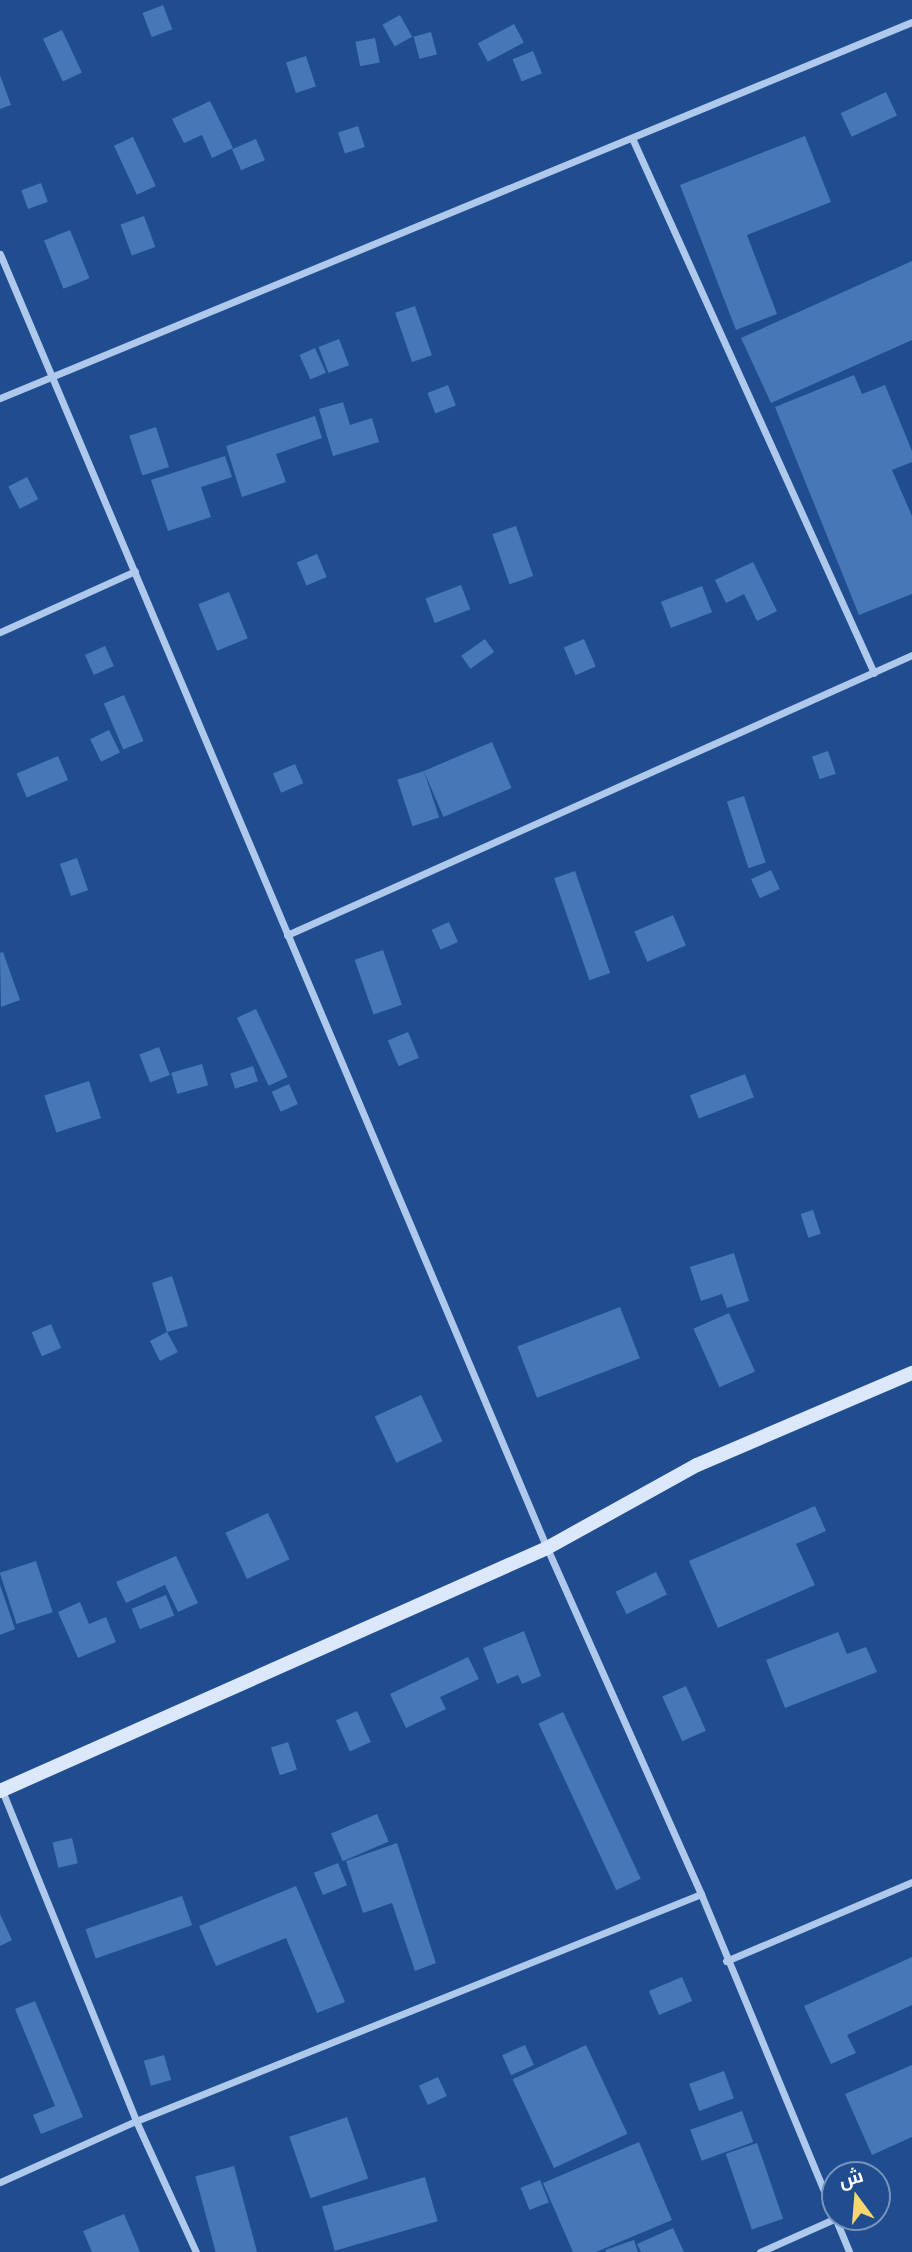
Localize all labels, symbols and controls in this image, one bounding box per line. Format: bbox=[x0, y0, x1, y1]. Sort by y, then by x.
north arrow bbox=[821, 2161, 891, 2231]
text: ش bbox=[836, 2164, 866, 2192]

